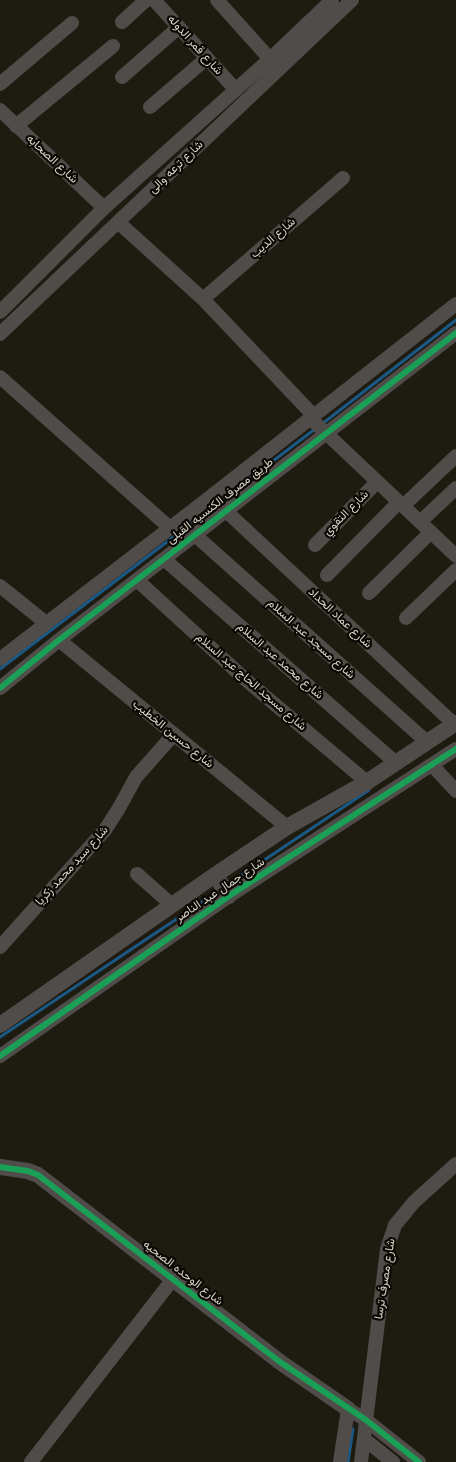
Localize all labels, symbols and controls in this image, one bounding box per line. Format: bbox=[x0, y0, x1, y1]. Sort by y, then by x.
street label: شارع قمر الدوله bbox=[164, 12, 226, 78]
street label: شارع الصحابه bbox=[23, 132, 81, 186]
street label: شارع ترعه والى bbox=[146, 138, 206, 196]
street label: شارع الديب bbox=[248, 215, 298, 261]
street label: طريق مصرف الكنسيه القبلى bbox=[164, 455, 276, 547]
street label: شارع التقوي bbox=[320, 487, 372, 539]
street label: شارع عماد الحداد bbox=[305, 585, 375, 651]
street label: شارع مسجد عبد السلام bbox=[264, 596, 358, 682]
street label: شارع محمد عبد السلام bbox=[234, 620, 326, 702]
street label: شارع مسجد الحاج عبد السلام bbox=[193, 630, 309, 734]
street label: شارع حسين الخطيب bbox=[129, 697, 217, 771]
street label: شارع سيد محمد زكريا bbox=[33, 823, 111, 909]
street label: شارع جمال عبد الناصر bbox=[173, 855, 267, 925]
street label: شارع الوحده الصحيه bbox=[140, 1237, 226, 1309]
street label: شارع مصرف ترسا bbox=[371, 1238, 399, 1320]

